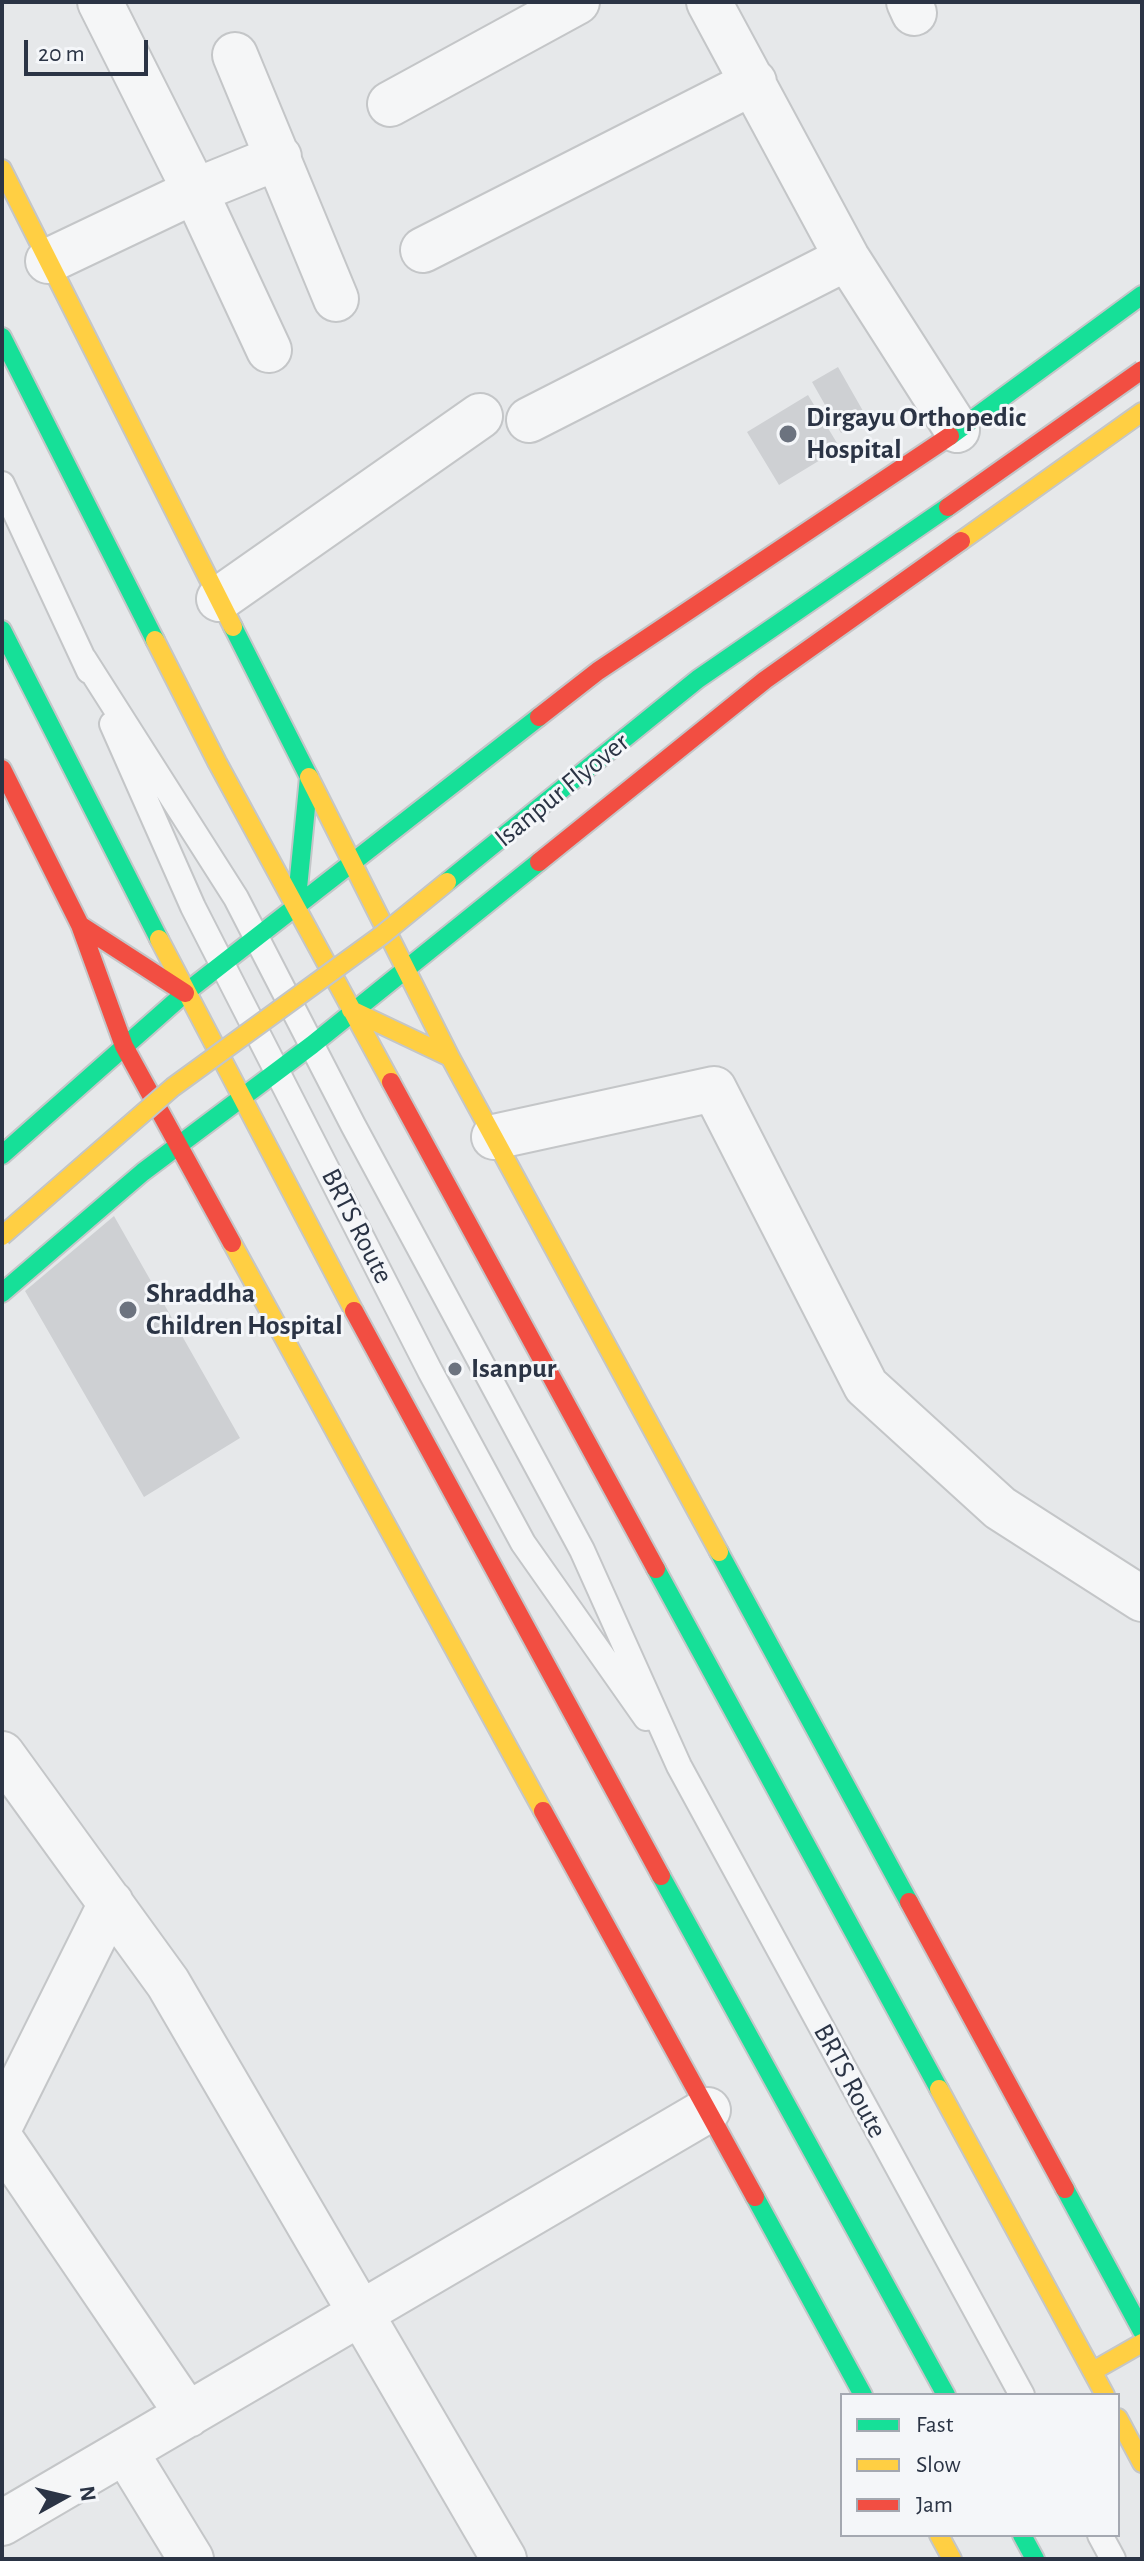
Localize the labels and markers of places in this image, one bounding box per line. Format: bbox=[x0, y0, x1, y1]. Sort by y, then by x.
place label: Dirgayu Orthopedic Hospital bbox=[806, 401, 1026, 467]
marker: Dirgayu Orthopedic Hospital bbox=[777, 423, 799, 445]
place label: Shraddha Children Hospital bbox=[146, 1277, 343, 1343]
marker: Shraddha Children Hospital bbox=[117, 1299, 139, 1321]
place label: Isanpur bbox=[471, 1352, 557, 1386]
marker: Isanpur bbox=[446, 1360, 464, 1378]

